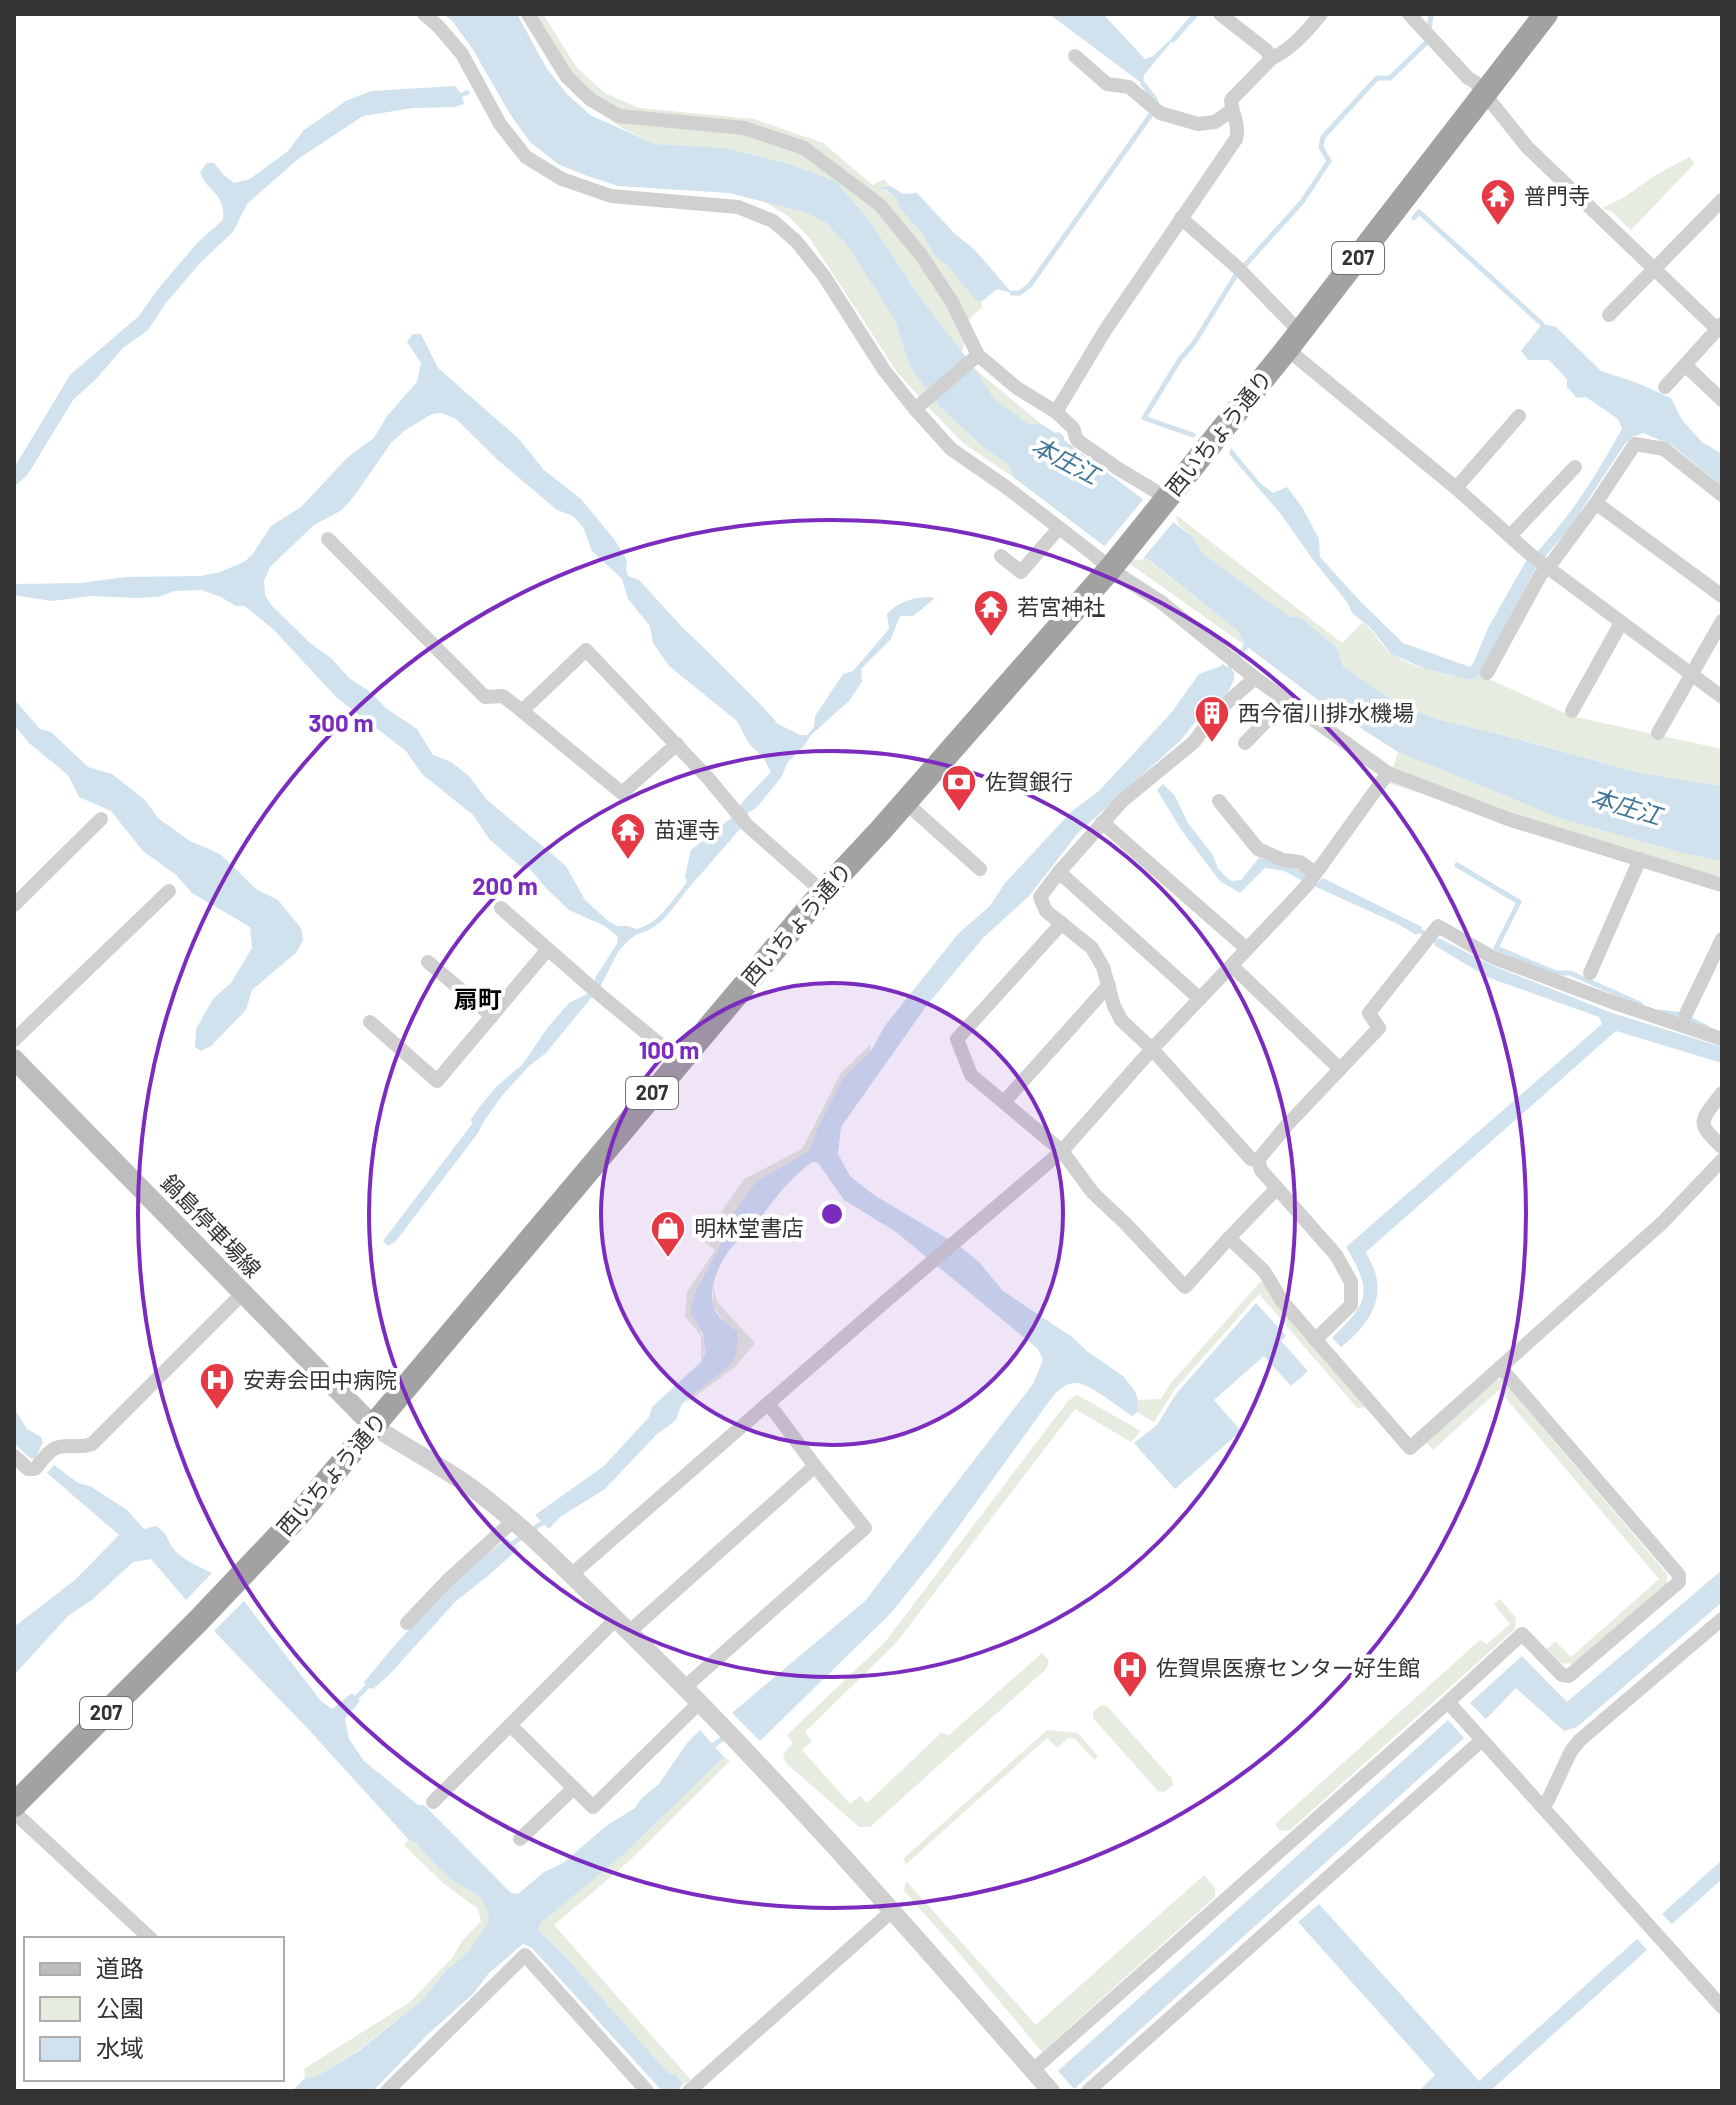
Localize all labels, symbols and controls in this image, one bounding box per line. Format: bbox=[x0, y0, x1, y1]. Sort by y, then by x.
temple icon: 普門寺 bbox=[1479, 177, 1517, 227]
place label: 普門寺 bbox=[1524, 182, 1590, 208]
road number: 207 bbox=[1332, 242, 1384, 274]
street label: 西いちょう通り bbox=[1160, 364, 1277, 500]
water label: 本庄江 bbox=[1027, 430, 1107, 491]
temple icon: 若宮神社 bbox=[972, 588, 1010, 638]
place label: 若宮神社 bbox=[1017, 593, 1105, 619]
building icon: 西今宿川排水機場 bbox=[1193, 694, 1231, 744]
place label: 西今宿川排水機場 bbox=[1238, 699, 1414, 725]
text: 300 m bbox=[308, 708, 374, 737]
bank icon: 佐賀銀行 bbox=[940, 763, 978, 813]
place label: 佐賀銀行 bbox=[985, 768, 1073, 794]
water label: 本庄江 bbox=[1588, 781, 1668, 831]
temple icon: 苗運寺 bbox=[609, 811, 647, 861]
place label: 苗運寺 bbox=[654, 816, 720, 842]
street label: 西いちょう通り bbox=[736, 857, 857, 990]
text: 200 m bbox=[472, 871, 538, 900]
district label: 扇町 bbox=[454, 984, 502, 1013]
text: 100 m bbox=[639, 1035, 699, 1064]
road number: 207 bbox=[626, 1077, 678, 1109]
street label: 鍋島停車場線 bbox=[157, 1169, 267, 1282]
centre of rings bbox=[818, 1200, 846, 1228]
shop icon: 明林堂書店 bbox=[649, 1209, 687, 1259]
place label: 明林堂書店 bbox=[694, 1214, 804, 1240]
hospital icon: 安寿会田中病院 bbox=[198, 1361, 236, 1411]
place label: 安寿会田中病院 bbox=[243, 1366, 397, 1392]
street label: 西いちょう通り bbox=[271, 1407, 392, 1540]
hospital icon: 佐賀県医療センター好生館 bbox=[1111, 1649, 1149, 1699]
place label: 佐賀県医療センター好生館 bbox=[1156, 1654, 1420, 1680]
road number: 207 bbox=[80, 1697, 132, 1729]
legend bbox=[24, 1937, 284, 2081]
text: 道路 bbox=[96, 1953, 144, 1982]
text: 公園 bbox=[96, 1993, 144, 2022]
text: 水域 bbox=[96, 2033, 144, 2062]

